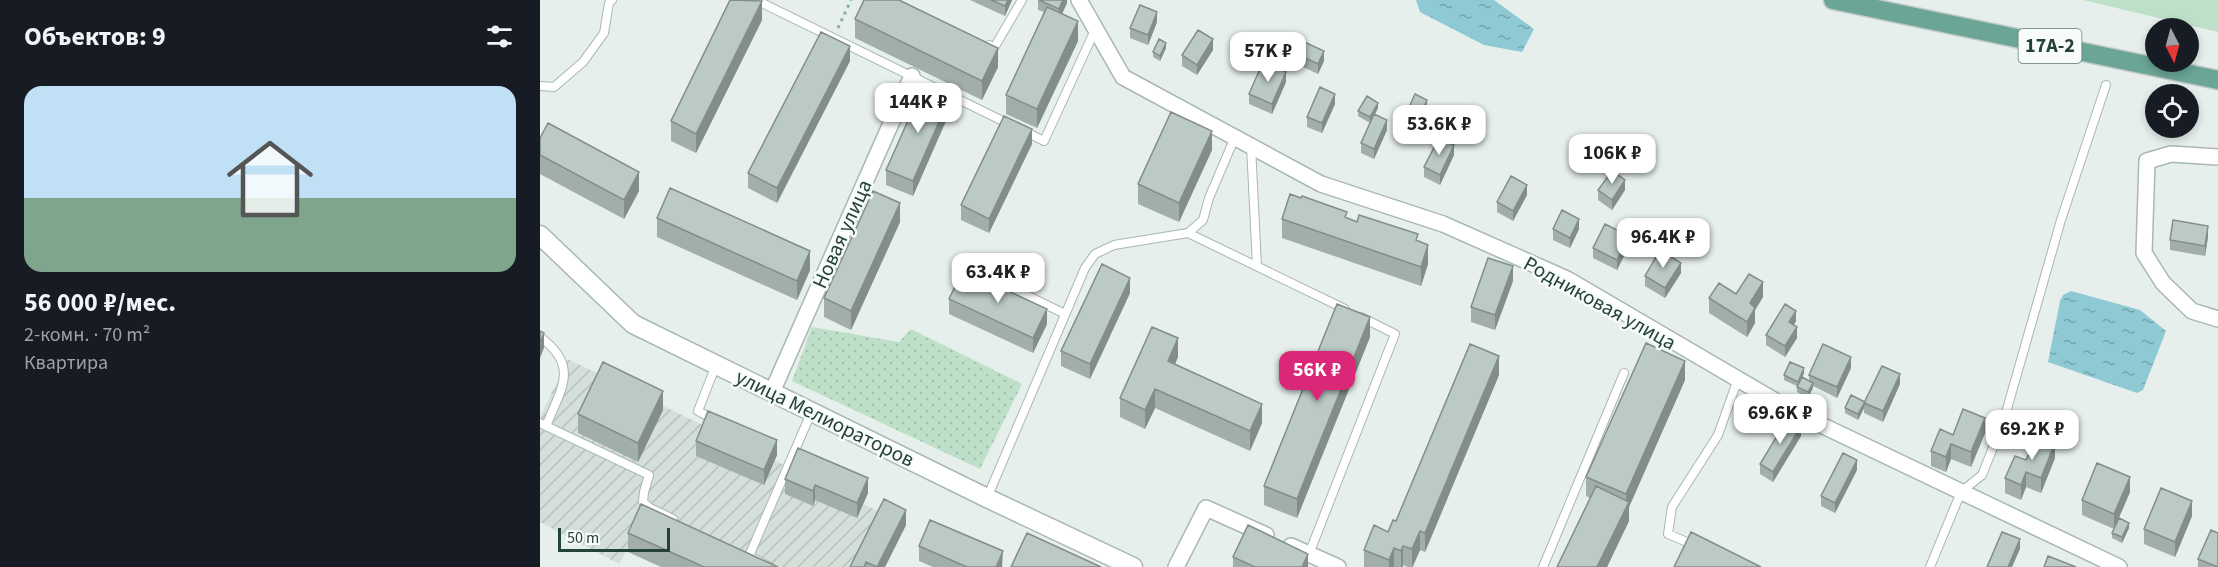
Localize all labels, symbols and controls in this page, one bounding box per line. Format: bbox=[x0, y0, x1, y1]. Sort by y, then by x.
text: Объектов: 9 bbox=[24, 18, 166, 55]
north arrow bbox=[2145, 18, 2199, 72]
map controls bbox=[2145, 18, 2199, 138]
icon: filters bbox=[483, 20, 516, 53]
road number: 17А-2 bbox=[2018, 29, 2081, 63]
pin: 57K ₽ bbox=[1226, 32, 1310, 83]
text: 57K ₽ bbox=[1244, 37, 1292, 65]
pin: 144K ₽ bbox=[869, 83, 967, 134]
button: locate bbox=[2145, 84, 2199, 138]
text: 144K ₽ bbox=[889, 88, 947, 116]
pin: 53.6K ₽ bbox=[1384, 105, 1494, 156]
text: 53.6K ₽ bbox=[1407, 110, 1471, 138]
icon: home bbox=[216, 125, 324, 233]
pin: 106K ₽ bbox=[1563, 134, 1661, 185]
text: 106K ₽ bbox=[1583, 139, 1641, 167]
street label: Новая улица bbox=[805, 175, 879, 293]
pin: 96.4K ₽ bbox=[1608, 218, 1718, 269]
text: 96.4K ₽ bbox=[1631, 223, 1695, 251]
street label: Родниковая улица bbox=[1518, 249, 1682, 357]
pin: 63.4K ₽ bbox=[943, 253, 1053, 304]
text: 63.4K ₽ bbox=[966, 258, 1030, 286]
text: 56 000 ₽/мес. bbox=[24, 284, 176, 321]
text: 2-комн. · 70 m² bbox=[24, 321, 150, 349]
text: Квартира bbox=[24, 349, 108, 377]
pin: 56K ₽ bbox=[1275, 351, 1359, 402]
text: 56K ₽ bbox=[1293, 356, 1341, 384]
street label: улица Мелиораторов bbox=[731, 362, 919, 474]
pin: 69.6K ₽ bbox=[1725, 394, 1835, 445]
text: 69.6K ₽ bbox=[1748, 399, 1812, 427]
pin: 69.2K ₽ bbox=[1977, 410, 2087, 461]
text: 69.2K ₽ bbox=[2000, 415, 2064, 443]
scale bar bbox=[558, 525, 670, 552]
text: 50 m bbox=[567, 527, 599, 549]

